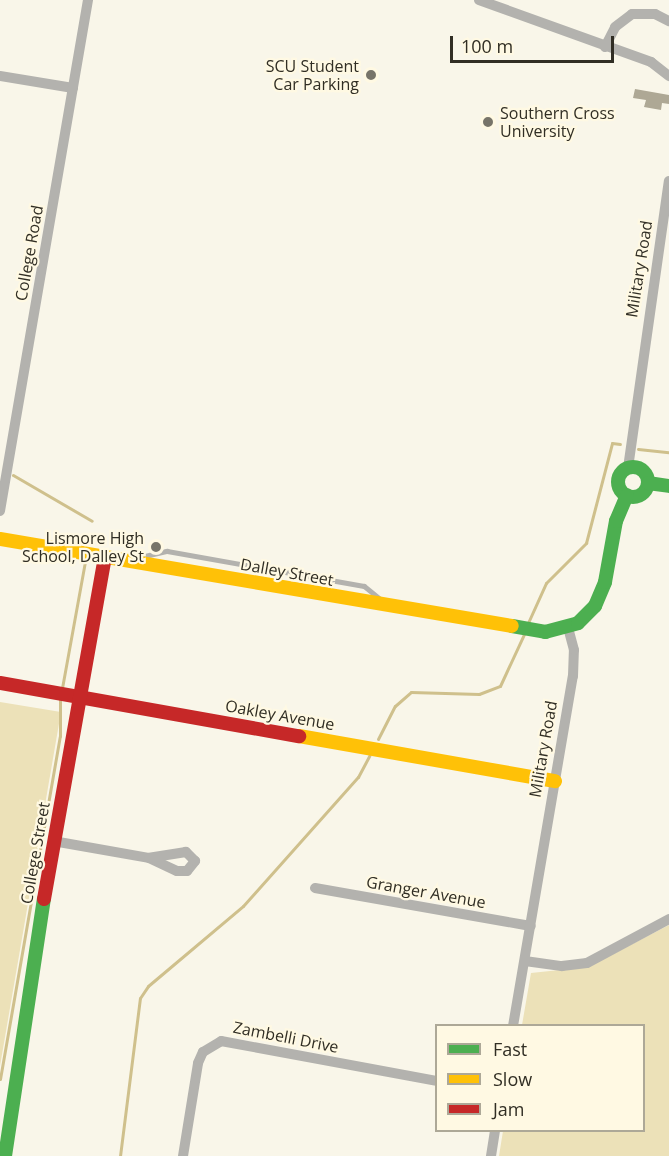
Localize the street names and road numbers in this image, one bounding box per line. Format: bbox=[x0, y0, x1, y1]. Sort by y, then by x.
street label: College Road bbox=[11, 204, 47, 302]
street label: Military Road bbox=[622, 219, 656, 319]
street label: Dalley Street bbox=[239, 554, 335, 590]
street label: Oakley Avenue bbox=[224, 696, 336, 734]
street label: Military Road bbox=[525, 699, 561, 799]
street label: College Street bbox=[17, 800, 53, 906]
street label: Granger Avenue bbox=[365, 872, 487, 912]
street label: Zambelli Drive bbox=[232, 1017, 340, 1057]

